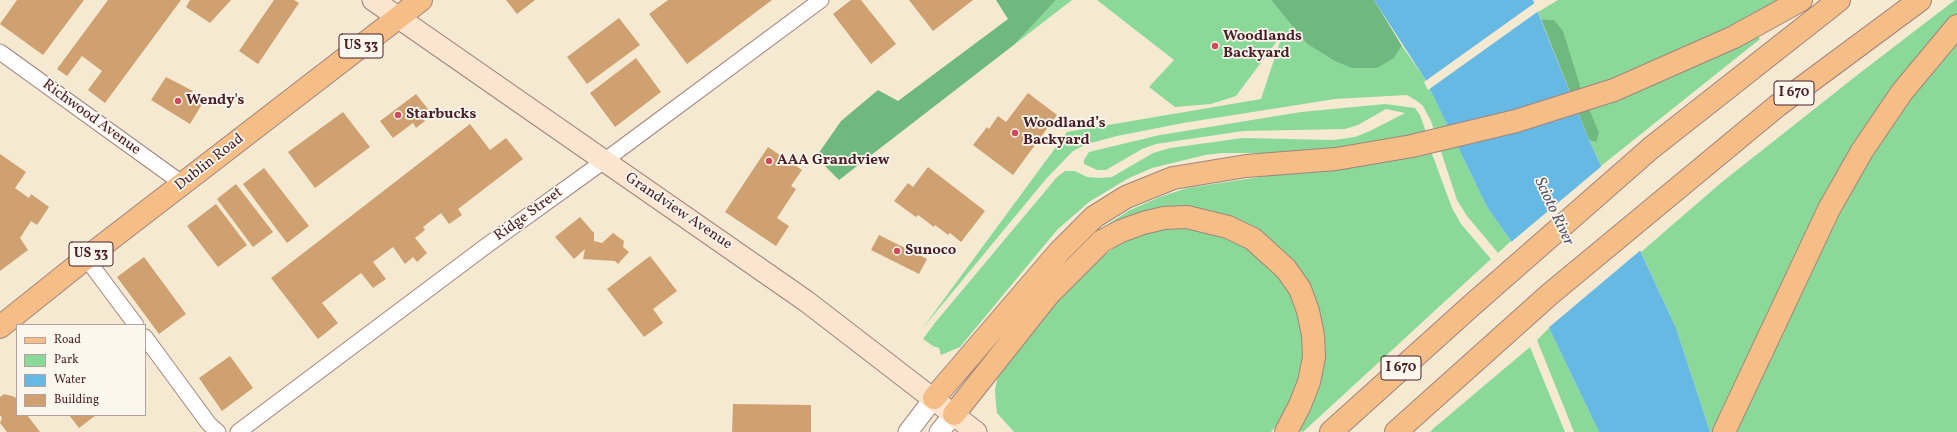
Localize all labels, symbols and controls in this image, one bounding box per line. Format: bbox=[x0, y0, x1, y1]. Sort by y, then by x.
place label: Woodlands Backyard bbox=[1223, 28, 1302, 63]
road number: US 33 bbox=[339, 34, 383, 58]
marker: Woodlands Backyard bbox=[1210, 41, 1220, 51]
street label: Richwood Avenue bbox=[38, 76, 144, 160]
road number: I 670 bbox=[1774, 81, 1814, 105]
place label: Wendy's bbox=[186, 92, 244, 110]
marker: Wendy's bbox=[173, 96, 183, 106]
place label: Starbucks bbox=[406, 106, 476, 124]
marker: Starbucks bbox=[393, 110, 403, 120]
place label: Woodland’s Backyard bbox=[1023, 115, 1106, 150]
marker: Woodland’s Backyard bbox=[1010, 128, 1020, 138]
street label: Dublin Road bbox=[172, 131, 248, 195]
place label: AAA Grandview bbox=[777, 152, 890, 170]
marker: AAA Grandview bbox=[764, 156, 774, 166]
street label: Grandview Avenue bbox=[621, 170, 735, 254]
water label: Scioto River bbox=[1529, 175, 1577, 249]
street label: Ridge Street bbox=[491, 184, 567, 246]
road number: US 33 bbox=[69, 242, 113, 266]
place label: Sunoco bbox=[905, 242, 956, 260]
marker: Sunoco bbox=[892, 246, 902, 256]
legend bbox=[16, 324, 146, 416]
text: Road bbox=[54, 332, 81, 348]
text: Park bbox=[54, 352, 79, 368]
road number: I 670 bbox=[1381, 356, 1421, 380]
text: Water bbox=[54, 372, 86, 388]
text: Building bbox=[54, 392, 99, 408]

